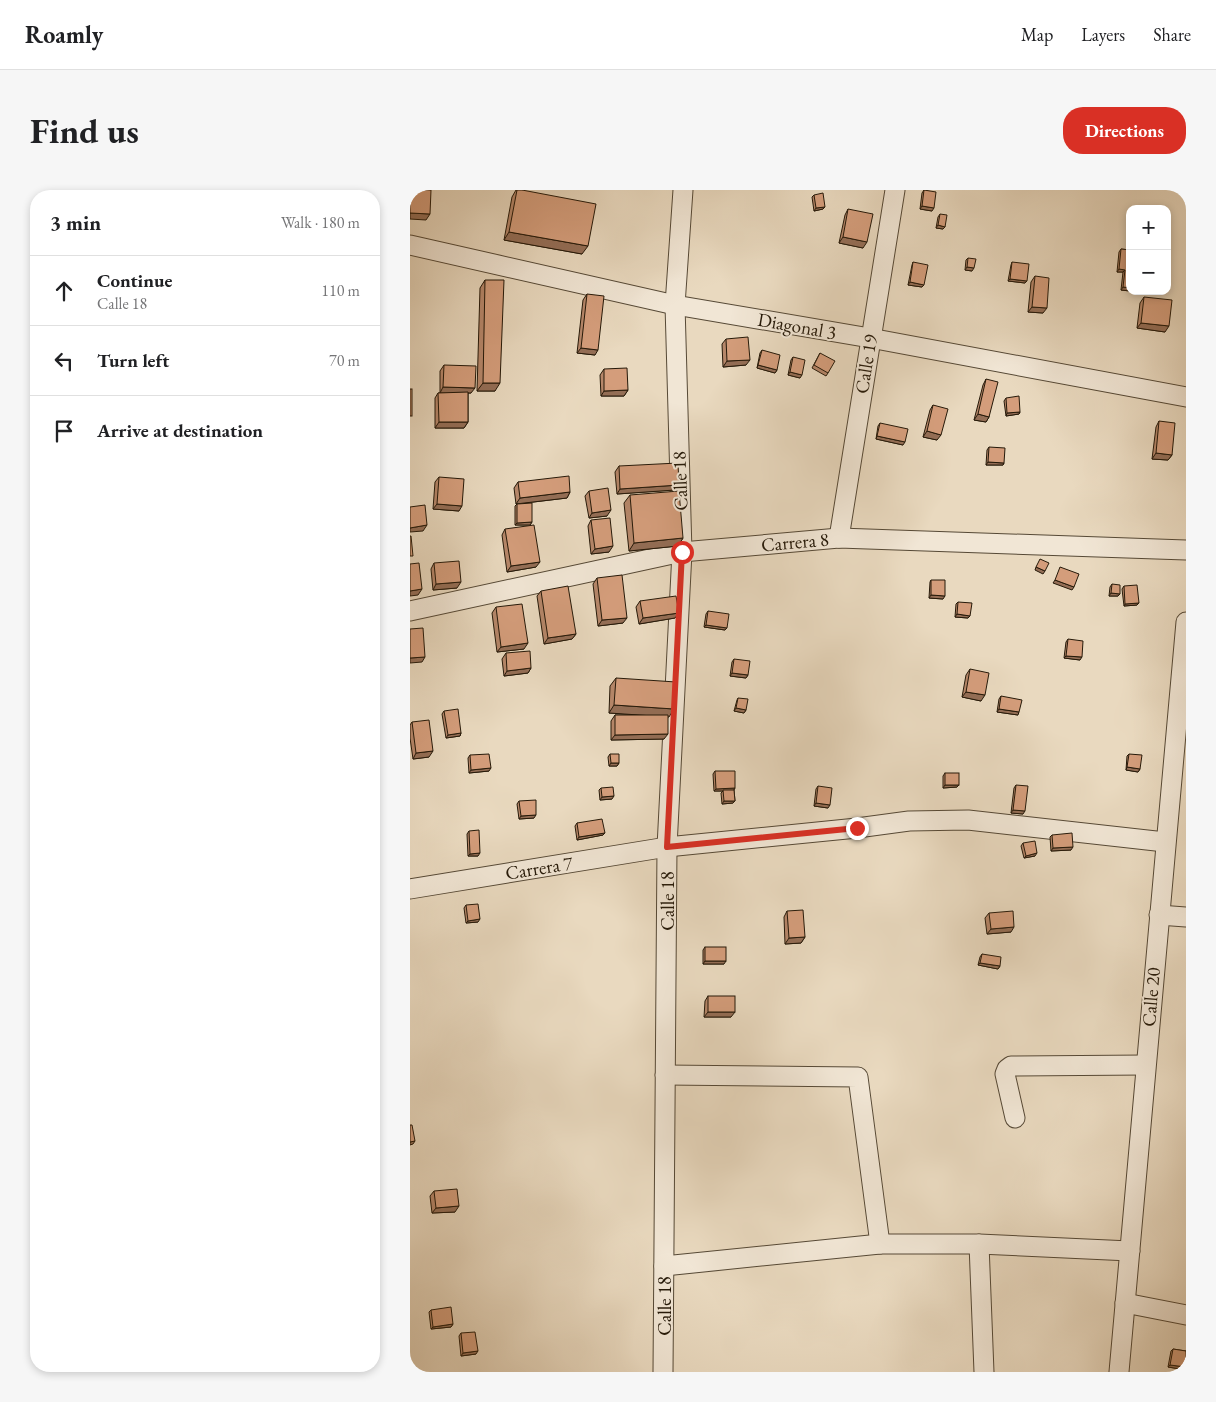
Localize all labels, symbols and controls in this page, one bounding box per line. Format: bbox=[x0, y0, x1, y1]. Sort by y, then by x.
text: Roamly bbox=[25, 19, 103, 50]
text: Map bbox=[1021, 23, 1053, 46]
text: Layers bbox=[1081, 23, 1125, 46]
text: Share bbox=[1153, 23, 1191, 46]
button: Directions bbox=[1063, 107, 1186, 154]
text: Find us bbox=[30, 108, 139, 153]
map controls bbox=[1126, 205, 1171, 295]
button: + bbox=[1126, 205, 1171, 250]
text: 3 min bbox=[50, 209, 101, 236]
text: Walk · 180 m bbox=[281, 212, 360, 233]
button: − bbox=[1126, 250, 1171, 295]
text: Continue bbox=[97, 268, 172, 293]
icon: ahead bbox=[50, 277, 78, 305]
text: 110 m bbox=[321, 280, 360, 301]
text: Calle 18 bbox=[97, 293, 147, 314]
street label: Diagonal 3 bbox=[756, 307, 838, 345]
street label: Calle 19 bbox=[849, 333, 883, 395]
icon: left bbox=[50, 347, 78, 375]
text: Turn left bbox=[97, 348, 169, 373]
text: 70 m bbox=[329, 350, 360, 371]
icon: arrive bbox=[50, 417, 78, 445]
text: Arrive at destination bbox=[97, 418, 263, 443]
street label: Calle 18 bbox=[666, 451, 694, 511]
street label: Carrera 8 bbox=[760, 527, 830, 557]
route start bbox=[671, 541, 694, 564]
route end bbox=[846, 817, 869, 840]
street label: Carrera 7 bbox=[503, 850, 575, 886]
street label: Calle 18 bbox=[655, 871, 680, 931]
street label: Calle 20 bbox=[1136, 966, 1166, 1028]
street label: Calle 18 bbox=[652, 1276, 677, 1336]

